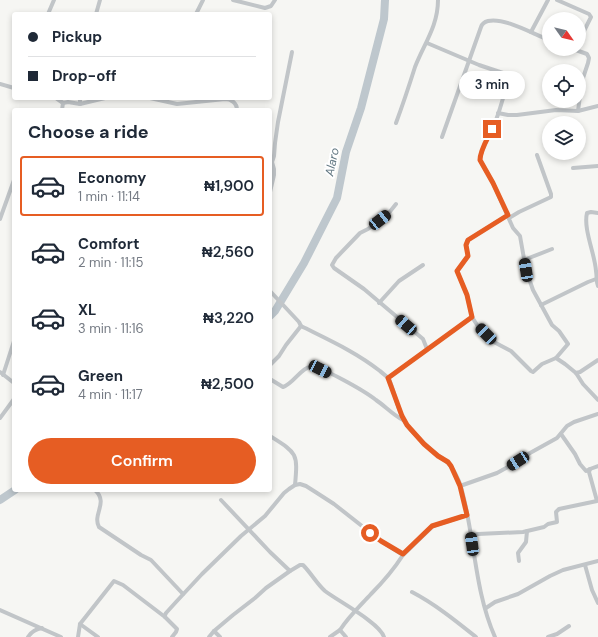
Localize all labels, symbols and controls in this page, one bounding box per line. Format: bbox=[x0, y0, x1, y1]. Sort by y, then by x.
north arrow bbox=[542, 12, 586, 56]
map controls bbox=[542, 12, 586, 160]
text: Pickup bbox=[52, 27, 102, 47]
button: locate bbox=[542, 64, 586, 108]
text: Drop-off bbox=[52, 66, 117, 86]
callout: 3 min bbox=[459, 71, 525, 99]
text: 3 min bbox=[475, 76, 509, 93]
button: layers bbox=[542, 116, 586, 160]
text: Choose a ride bbox=[28, 120, 149, 144]
route end bbox=[483, 120, 501, 138]
water label: Alaro bbox=[321, 146, 343, 179]
icon: car bbox=[30, 168, 66, 204]
text: Economy bbox=[78, 168, 146, 188]
text: ₦1,900 bbox=[204, 176, 254, 196]
text: 1 min · 11:14 bbox=[78, 188, 140, 205]
car bbox=[367, 208, 393, 232]
icon: car bbox=[30, 234, 66, 270]
text: Comfort bbox=[78, 234, 139, 254]
text: ₦2,560 bbox=[202, 242, 254, 262]
text: 2 min · 11:15 bbox=[78, 254, 143, 271]
car bbox=[518, 257, 534, 283]
icon: car bbox=[30, 300, 66, 336]
text: XL bbox=[78, 300, 96, 320]
text: ₦3,220 bbox=[203, 308, 254, 328]
car bbox=[393, 313, 419, 337]
text: 3 min · 11:16 bbox=[78, 320, 144, 337]
car bbox=[473, 321, 499, 347]
car bbox=[307, 358, 333, 380]
icon: car bbox=[30, 366, 66, 402]
text: Green bbox=[78, 366, 123, 386]
text: ₦2,500 bbox=[201, 374, 254, 394]
text: 4 min · 11:17 bbox=[78, 386, 143, 403]
button: Confirm bbox=[28, 438, 256, 484]
car bbox=[505, 449, 531, 473]
route start bbox=[361, 524, 379, 542]
car bbox=[464, 531, 480, 557]

